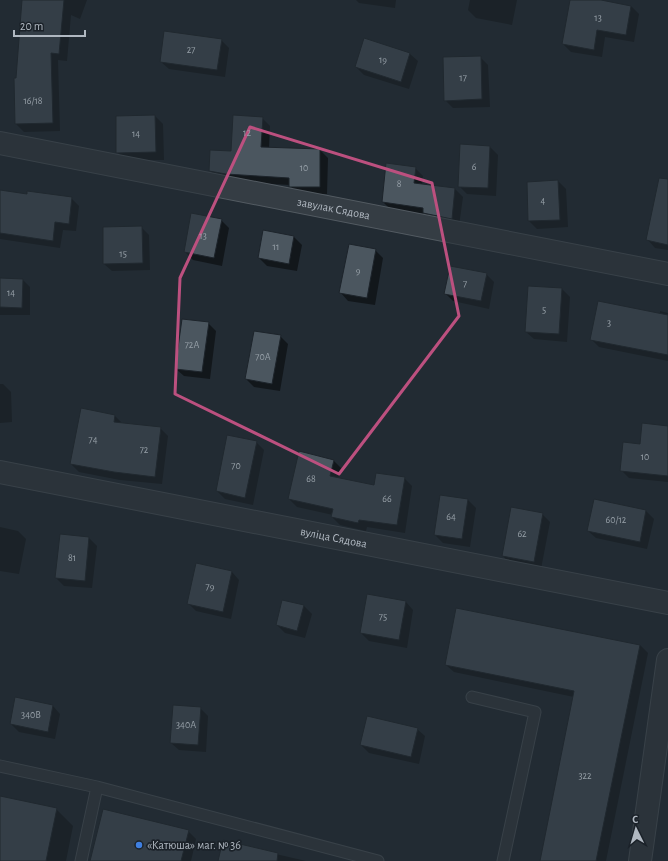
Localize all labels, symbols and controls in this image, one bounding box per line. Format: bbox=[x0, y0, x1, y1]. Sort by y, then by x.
scale bar bbox=[14, 12, 85, 38]
house number: 13 bbox=[594, 13, 602, 23]
text: 20 m bbox=[20, 20, 43, 32]
house number: 27 bbox=[187, 45, 195, 55]
house number: 19 bbox=[379, 55, 387, 65]
house number: 17 bbox=[459, 73, 467, 83]
house number: 16/18 bbox=[23, 96, 43, 106]
house number: 12 bbox=[243, 128, 251, 138]
house number: 14 bbox=[132, 129, 140, 139]
house number: 6 bbox=[472, 162, 477, 172]
house number: 10 bbox=[300, 163, 308, 173]
house number: 8 bbox=[397, 179, 402, 189]
street label: завулак Сядова bbox=[296, 195, 372, 222]
house number: 4 bbox=[541, 196, 546, 206]
house number: 13 bbox=[199, 231, 207, 241]
house number: 11 bbox=[273, 242, 279, 252]
house number: 15 bbox=[119, 249, 127, 259]
house number: 9 bbox=[356, 266, 361, 276]
house number: 7 bbox=[463, 279, 467, 289]
house number: 14 bbox=[7, 288, 15, 298]
house number: 5 bbox=[542, 305, 546, 315]
house number: 3 bbox=[607, 318, 611, 328]
house number: 72А bbox=[185, 340, 199, 350]
house number: 70А bbox=[255, 352, 271, 362]
house number: 74 bbox=[89, 435, 98, 445]
house number: 72 bbox=[140, 445, 149, 455]
house number: 10 bbox=[641, 452, 649, 462]
house number: 70 bbox=[231, 461, 241, 471]
house number: 68 bbox=[306, 474, 316, 484]
house number: 66 bbox=[382, 494, 392, 504]
house number: 64 bbox=[446, 512, 456, 522]
house number: 60/12 bbox=[606, 515, 627, 525]
street label: вуліца Сядова bbox=[299, 525, 369, 550]
house number: 62 bbox=[517, 529, 527, 539]
house number: 81 bbox=[68, 553, 76, 563]
house number: 79 bbox=[206, 582, 215, 592]
house number: 75 bbox=[379, 612, 387, 622]
house number: 340В bbox=[21, 710, 41, 720]
house number: 340А bbox=[176, 720, 196, 730]
house number: 322 bbox=[578, 771, 592, 781]
north arrow bbox=[616, 809, 656, 849]
text: С bbox=[632, 814, 639, 825]
place label: «Катюша» маг. № 36 bbox=[147, 839, 241, 851]
marker: «Катюша» маг. № 36 bbox=[134, 840, 144, 850]

